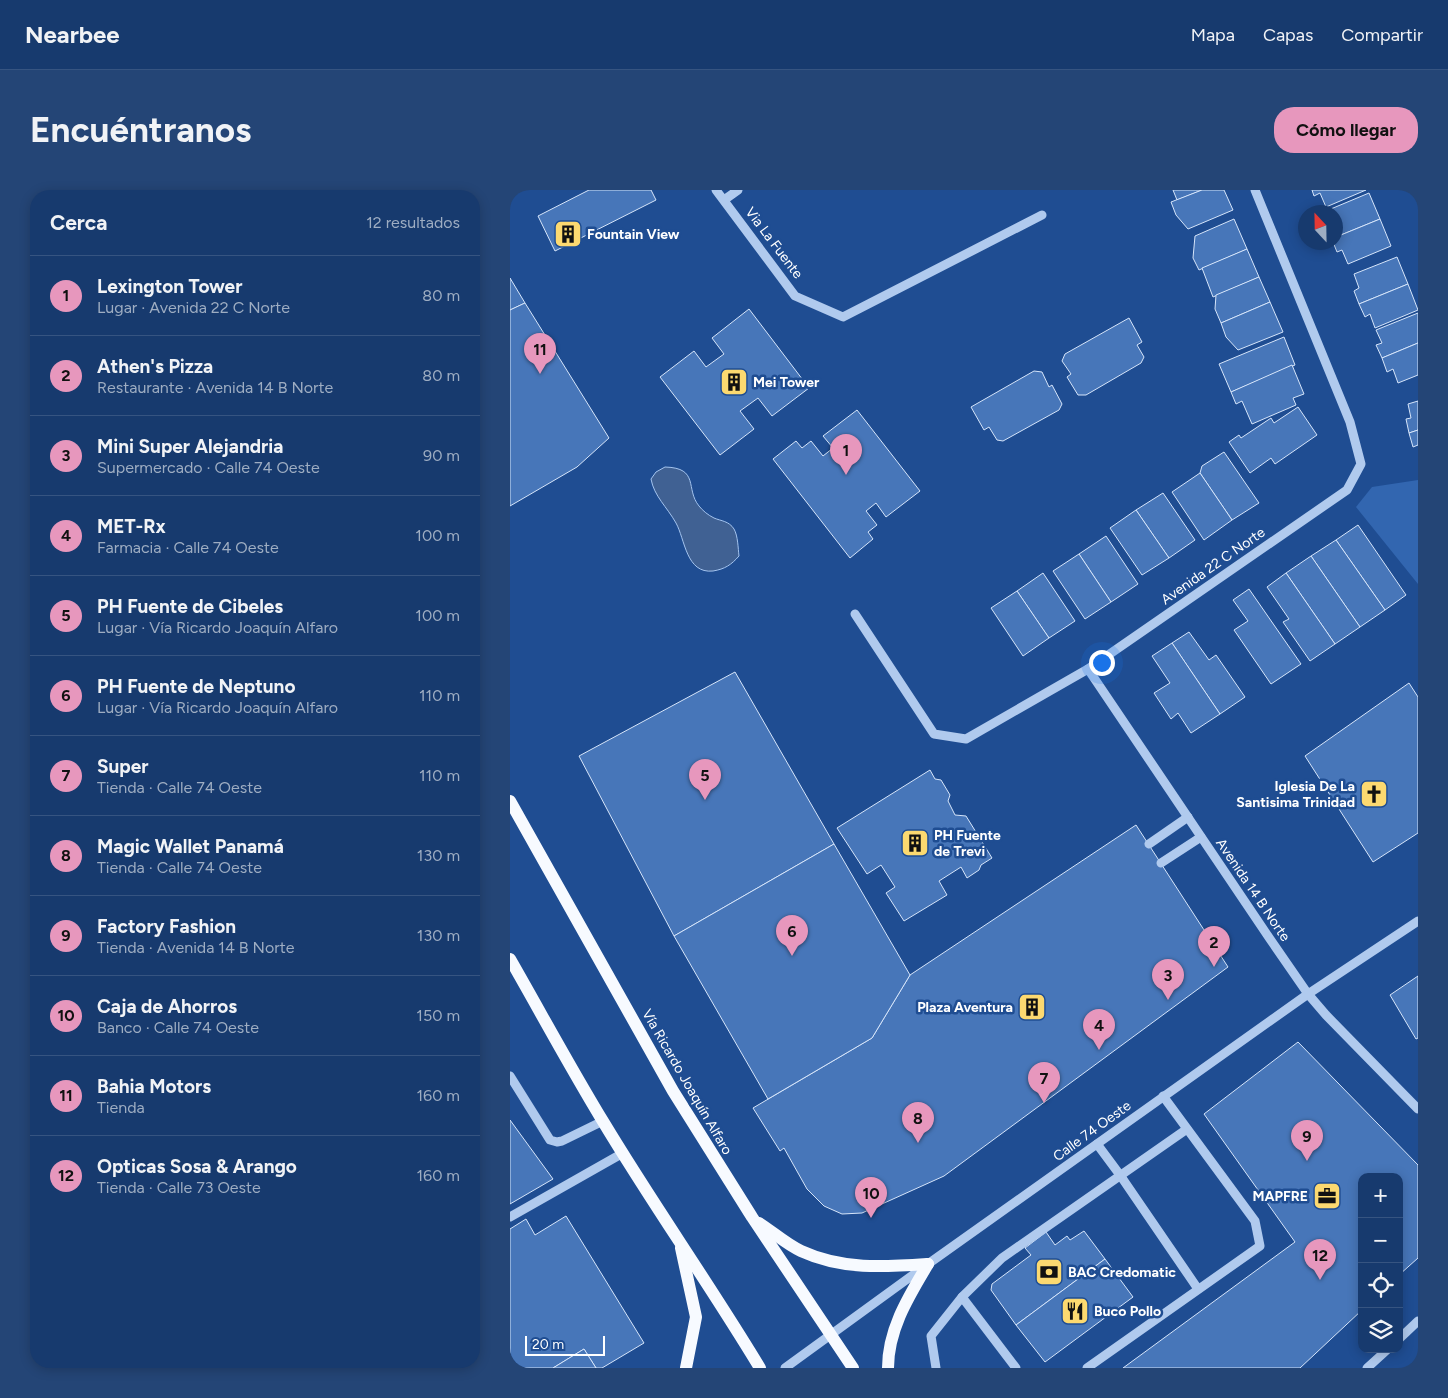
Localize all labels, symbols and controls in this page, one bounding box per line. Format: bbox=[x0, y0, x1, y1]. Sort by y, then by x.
text: Nearbee bbox=[25, 20, 120, 49]
text: Mapa bbox=[1191, 24, 1235, 46]
text: Capas bbox=[1263, 24, 1313, 46]
text: Compartir bbox=[1341, 24, 1423, 46]
button: Cómo llegar bbox=[1274, 107, 1418, 153]
text: Encuéntranos bbox=[30, 109, 251, 151]
street label: Via La Fuente bbox=[742, 204, 807, 282]
north arrow bbox=[1298, 205, 1343, 250]
text: Cerca bbox=[50, 210, 107, 235]
text: 12 resultados bbox=[366, 213, 460, 232]
building icon: Fountain View bbox=[553, 219, 583, 249]
place label: Fountain View bbox=[587, 226, 680, 243]
text: Lexington Tower bbox=[97, 275, 242, 298]
text: 1 bbox=[63, 286, 69, 305]
text: 80 m bbox=[422, 286, 460, 305]
text: Lugar · Avenida 22 C Norte bbox=[97, 298, 290, 317]
pin: 11 bbox=[524, 333, 556, 374]
text: Athen's Pizza bbox=[97, 355, 213, 378]
text: 2 bbox=[61, 366, 71, 385]
text: 80 m bbox=[422, 366, 460, 385]
building icon: Mei Tower bbox=[719, 367, 749, 397]
place label: Mei Tower bbox=[753, 374, 820, 391]
text: Restaurante · Avenida 14 B Norte bbox=[97, 378, 333, 397]
pin: 1 bbox=[830, 434, 862, 475]
text: Mini Super Alejandria bbox=[97, 435, 283, 458]
text: 3 bbox=[62, 446, 70, 465]
text: 90 m bbox=[423, 446, 460, 465]
text: Supermercado · Calle 74 Oeste bbox=[97, 458, 320, 477]
text: MET-Rx bbox=[97, 515, 166, 538]
street label: Avenida 22 C Norte bbox=[1158, 524, 1269, 608]
text: 4 bbox=[61, 526, 71, 545]
text: 100 m bbox=[415, 526, 460, 545]
text: Farmacia · Calle 74 Oeste bbox=[97, 538, 279, 557]
text: PH Fuente de Cibeles bbox=[97, 595, 283, 618]
text: 5 bbox=[61, 606, 71, 625]
text: 100 m bbox=[415, 606, 460, 625]
text: Lugar · Vía Ricardo Joaquín Alfaro bbox=[97, 618, 338, 637]
your location bbox=[1089, 650, 1115, 676]
text: PH Fuente de Neptuno bbox=[97, 675, 295, 698]
text: 6 bbox=[61, 686, 71, 705]
text: 110 m bbox=[419, 686, 460, 705]
text: Lugar · Vía Ricardo Joaquín Alfaro bbox=[97, 698, 338, 717]
text: Super bbox=[97, 755, 148, 778]
pin: 5 bbox=[689, 759, 721, 800]
text: 7 bbox=[62, 766, 70, 785]
text: 110 m bbox=[419, 766, 460, 785]
text: Tienda · Calle 74 Oeste bbox=[97, 778, 262, 797]
place label: Iglesia De La Santisima Trinidad bbox=[1236, 778, 1355, 811]
church icon: Iglesia De La Santisima Trinidad bbox=[1359, 779, 1389, 809]
place label: PH Fuente de Trevi bbox=[934, 827, 1001, 860]
building icon: PH Fuente de Trevi bbox=[900, 828, 930, 858]
text: Magic Wallet Panamá bbox=[97, 835, 284, 858]
street label: Avenida 14 B Norte bbox=[1212, 835, 1294, 945]
text: 8 bbox=[61, 846, 71, 865]
text: 130 m bbox=[417, 846, 460, 865]
text: Tienda · Calle 74 Oeste bbox=[97, 858, 262, 877]
text: Factory Fashion bbox=[97, 915, 236, 938]
pin: 6 bbox=[776, 915, 808, 956]
text: 9 bbox=[61, 926, 71, 945]
text: 130 m bbox=[417, 926, 460, 945]
pin: 2 bbox=[1198, 926, 1230, 967]
text: Tienda · Avenida 14 B Norte bbox=[97, 938, 294, 957]
pin: 3 bbox=[1152, 959, 1184, 1000]
building icon: Plaza Aventura bbox=[1017, 992, 1047, 1022]
text: Caja de Ahorros bbox=[97, 995, 237, 1018]
place label: Plaza Aventura bbox=[917, 999, 1013, 1016]
text: 10 bbox=[57, 1006, 75, 1025]
text: 150 m bbox=[416, 1006, 460, 1025]
street label: Vía Ricardo Joaquín Alfaro bbox=[638, 1006, 736, 1158]
pin: 4 bbox=[1083, 1009, 1115, 1050]
text: Banco · Calle 74 Oeste bbox=[97, 1018, 259, 1037]
pin: 7 bbox=[1028, 1062, 1060, 1103]
text: Bahia Motors bbox=[97, 1075, 211, 1098]
text: 11 bbox=[59, 1086, 73, 1105]
text: 160 m bbox=[417, 1086, 460, 1105]
street label: Calle 74 Oeste bbox=[1050, 1097, 1135, 1165]
text: Tienda bbox=[97, 1098, 145, 1117]
pin: 8 bbox=[902, 1102, 934, 1143]
pin: 9 bbox=[1291, 1120, 1323, 1161]
text: Opticas Sosa & Arango bbox=[97, 1155, 297, 1178]
text: 12 bbox=[58, 1166, 74, 1185]
text: 160 m bbox=[417, 1166, 460, 1185]
map controls bbox=[1358, 1173, 1403, 1353]
button: + bbox=[1358, 1173, 1403, 1218]
pin: 10 bbox=[855, 1177, 887, 1218]
text: Tienda · Calle 73 Oeste bbox=[97, 1178, 261, 1197]
office icon: MAPFRE bbox=[1312, 1181, 1342, 1211]
place label: MAPFRE bbox=[1253, 1188, 1308, 1205]
button: − bbox=[1358, 1218, 1403, 1263]
pin: 12 bbox=[1304, 1239, 1336, 1280]
bank icon: BAC Credomatic bbox=[1034, 1257, 1064, 1287]
button: locate bbox=[1358, 1263, 1403, 1308]
place label: BAC Credomatic bbox=[1068, 1264, 1176, 1281]
restaurant icon: Buco Pollo bbox=[1060, 1296, 1090, 1326]
place label: Buco Pollo bbox=[1094, 1303, 1161, 1320]
button: layers bbox=[1358, 1308, 1403, 1353]
scale bar bbox=[525, 1333, 605, 1356]
text: 20 m bbox=[532, 1336, 564, 1353]

